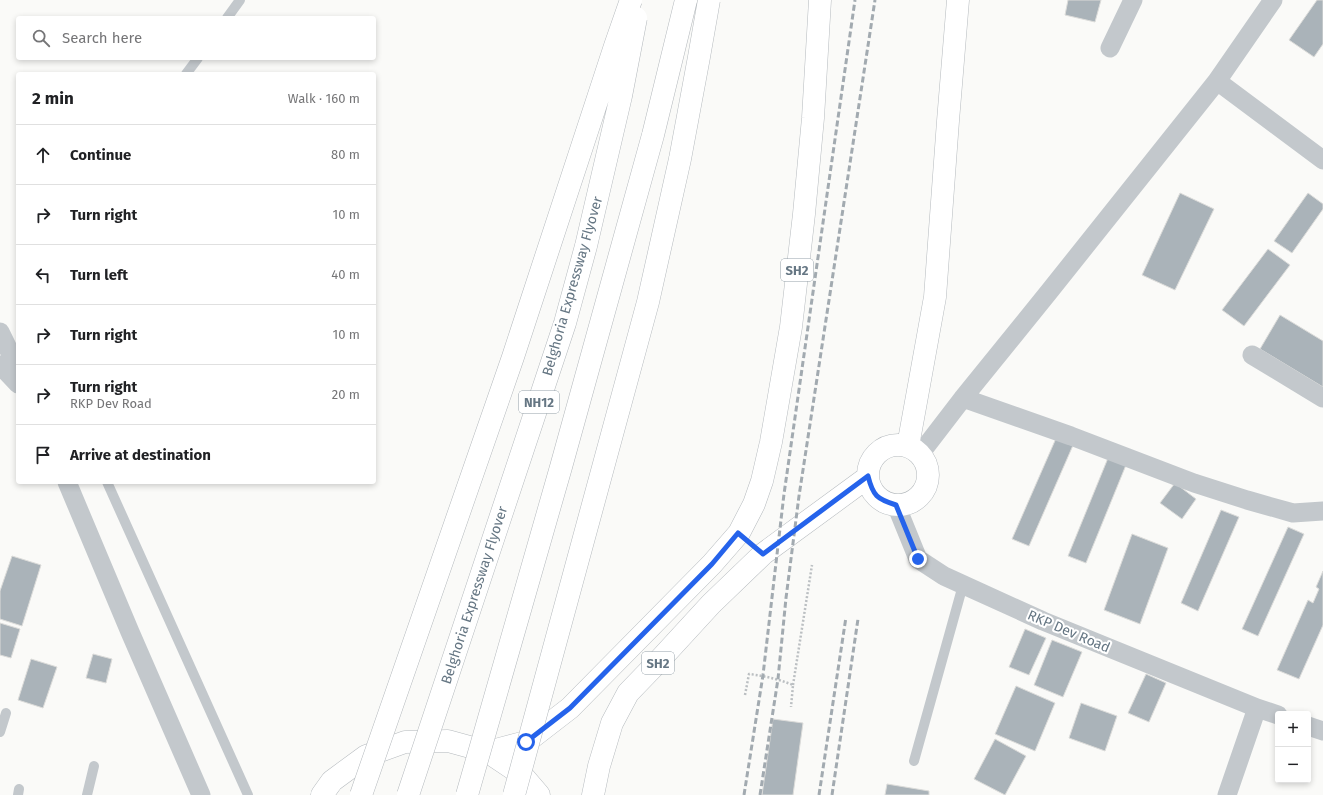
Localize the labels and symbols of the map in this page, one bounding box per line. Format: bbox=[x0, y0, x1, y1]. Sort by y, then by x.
street label: Belghoria Expressway Flyover bbox=[539, 194, 606, 378]
road number: SH2 bbox=[781, 259, 813, 281]
road number: NH12 bbox=[519, 391, 559, 413]
street label: Belghoria Expressway Flyover bbox=[438, 504, 511, 686]
route end bbox=[909, 550, 927, 568]
street label: RKP Dev Road bbox=[1025, 606, 1113, 656]
road number: SH2 bbox=[642, 652, 674, 674]
route start bbox=[517, 733, 535, 751]

